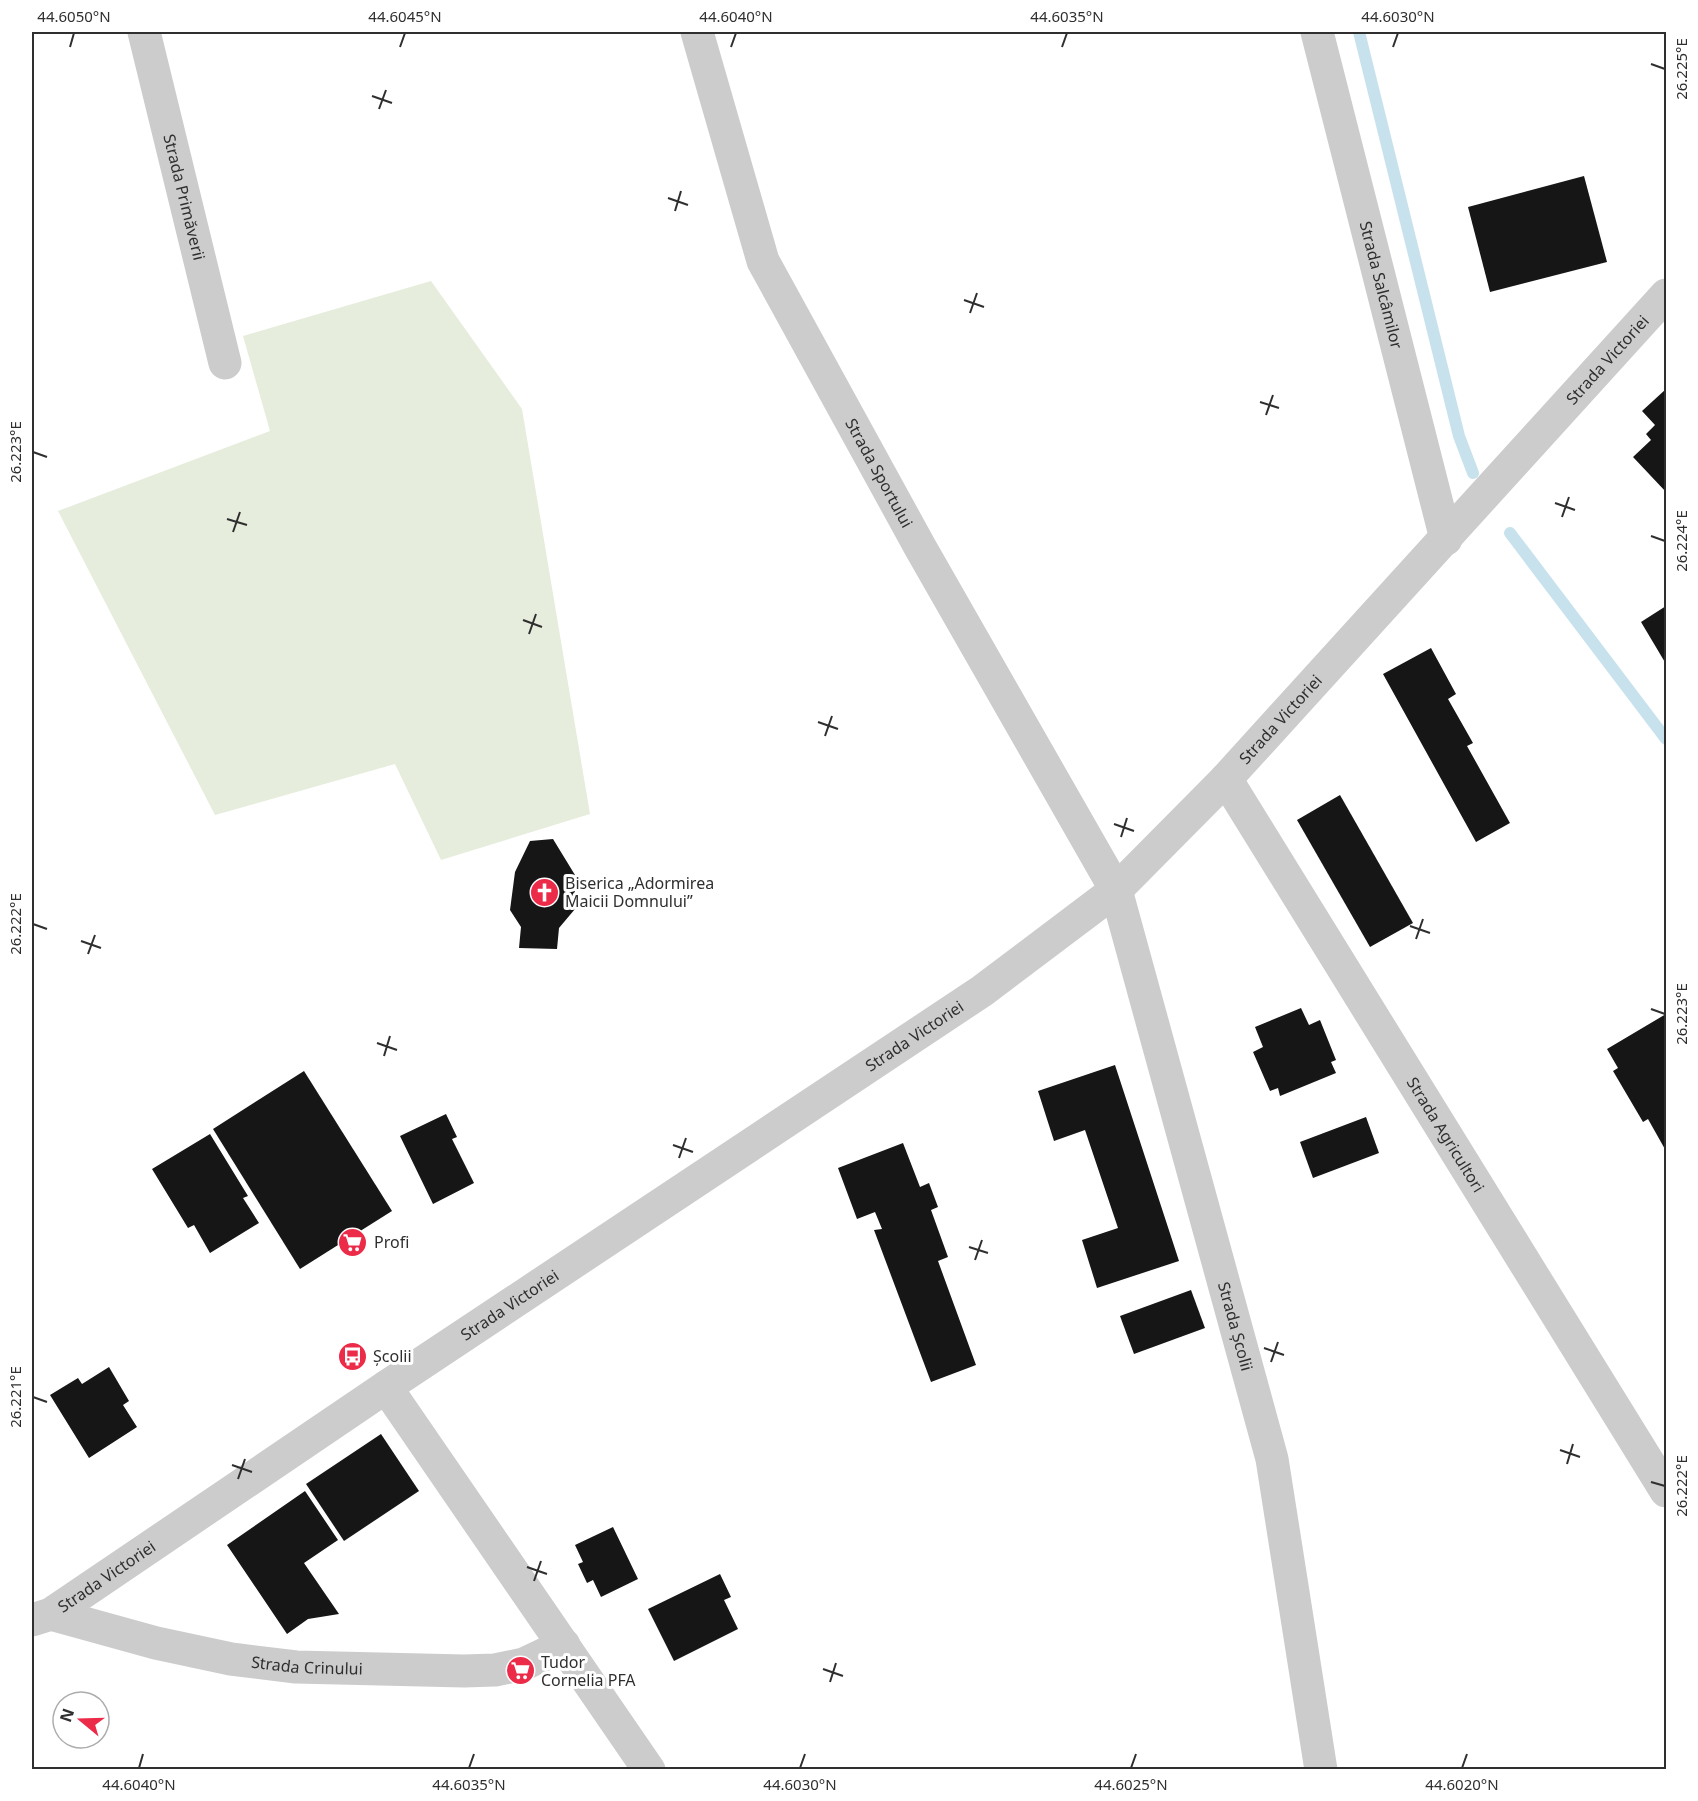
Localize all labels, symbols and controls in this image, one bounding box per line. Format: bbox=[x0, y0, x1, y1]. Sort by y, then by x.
text: 44.6050°N bbox=[37, 6, 111, 26]
text: 44.6045°N bbox=[368, 6, 442, 26]
text: 44.6040°N bbox=[699, 6, 773, 26]
text: 44.6035°N bbox=[1030, 6, 1104, 26]
text: 44.6030°N bbox=[1361, 6, 1435, 26]
text: 26.225°E bbox=[1671, 38, 1691, 100]
street label: Strada Primăverii bbox=[158, 132, 210, 263]
street label: Strada Salcâmilor bbox=[1355, 219, 1408, 352]
street label: Strada Victoriei bbox=[1561, 310, 1654, 409]
street label: Strada Sportului bbox=[840, 414, 918, 531]
text: 26.223°E bbox=[5, 421, 25, 483]
text: 26.224°E bbox=[1671, 510, 1691, 572]
street label: Strada Victoriei bbox=[1234, 670, 1327, 769]
place label: Biserica „Adormirea Maicii Domnului” bbox=[565, 872, 714, 912]
church icon: Biserica „Adormirea Maicii Domnului” bbox=[528, 876, 560, 908]
text: 26.222°E bbox=[5, 893, 25, 955]
text: 26.223°E bbox=[1671, 983, 1691, 1045]
street label: Strada Victoriei bbox=[861, 995, 968, 1077]
street label: Strada Agricultori bbox=[1402, 1073, 1490, 1196]
supermarket icon: Profi bbox=[337, 1226, 369, 1258]
place label: Profi bbox=[374, 1231, 409, 1253]
street label: Strada Victoriei bbox=[456, 1264, 563, 1345]
street label: Strada Școlii bbox=[1213, 1279, 1258, 1373]
bus stop icon: Școlii bbox=[336, 1340, 368, 1372]
place label: Școlii bbox=[373, 1345, 412, 1367]
text: 26.221°E bbox=[5, 1366, 25, 1428]
text: 26.222°E bbox=[1671, 1455, 1691, 1517]
street label: Strada Victoriei bbox=[53, 1535, 160, 1617]
street label: Strada Crinului bbox=[250, 1651, 363, 1680]
place label: Tudor Cornelia PFA bbox=[541, 1651, 636, 1691]
supermarket icon: Tudor Cornelia PFA bbox=[504, 1655, 536, 1687]
north arrow bbox=[51, 1690, 111, 1750]
text: N bbox=[54, 1705, 79, 1725]
text: 44.6040°N bbox=[102, 1774, 176, 1794]
text: 44.6035°N bbox=[432, 1774, 506, 1794]
text: 44.6030°N bbox=[763, 1774, 837, 1794]
text: 44.6025°N bbox=[1094, 1774, 1168, 1794]
text: 44.6020°N bbox=[1425, 1774, 1499, 1794]

